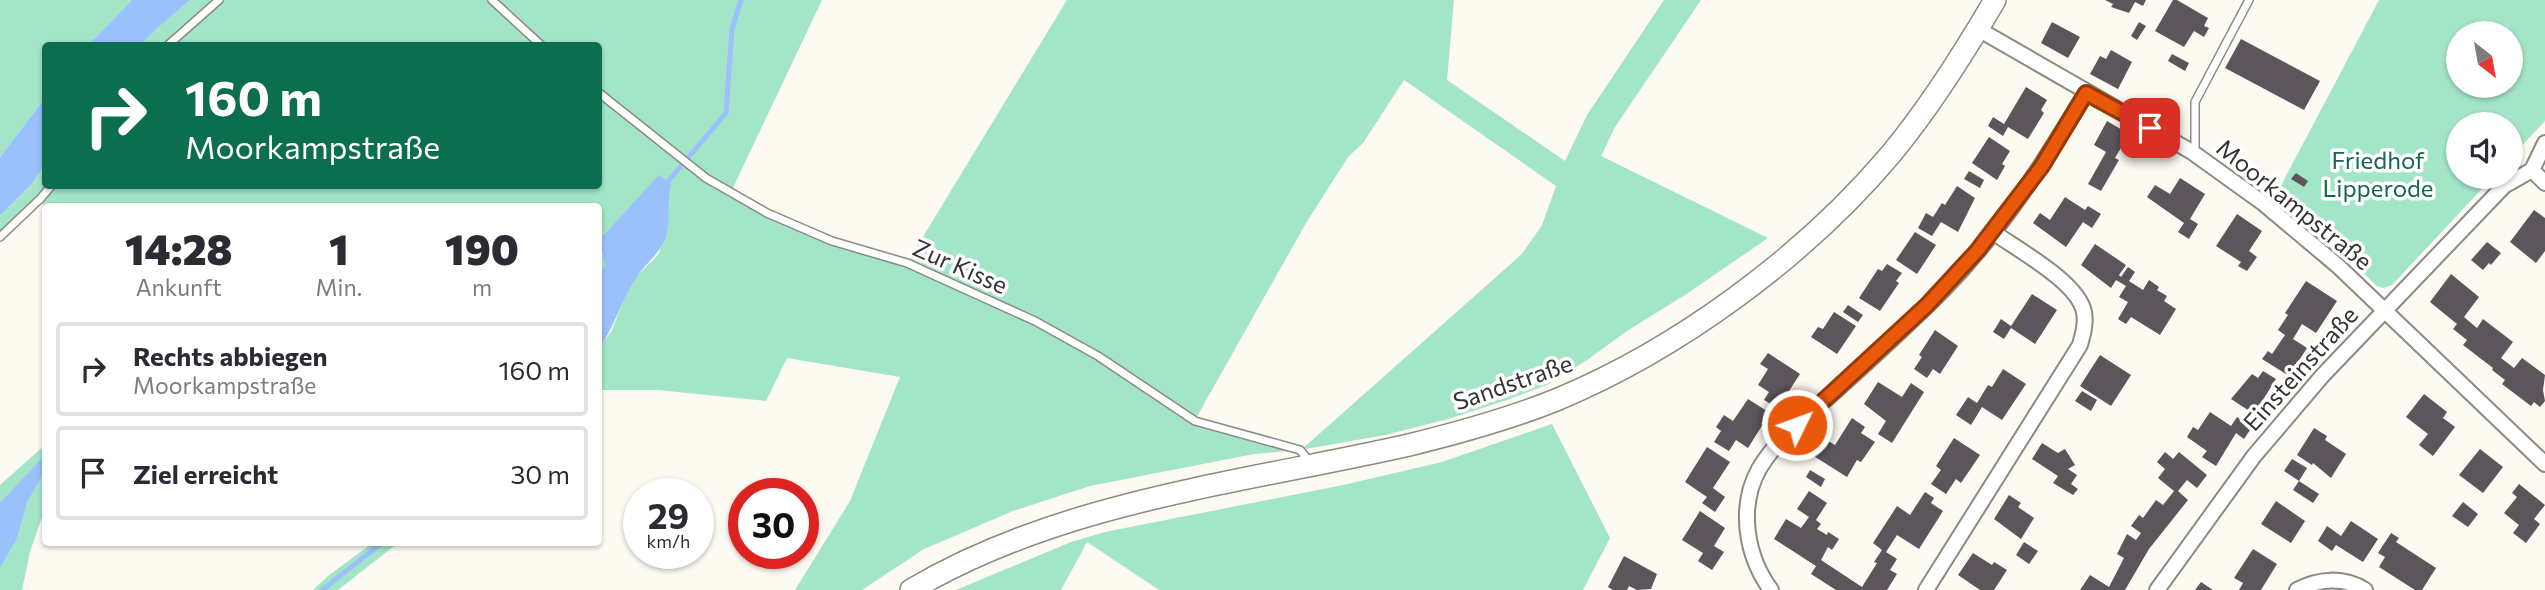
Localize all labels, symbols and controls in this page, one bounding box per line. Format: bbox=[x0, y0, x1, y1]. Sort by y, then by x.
north arrow bbox=[2446, 21, 2524, 98]
map controls bbox=[2446, 21, 2523, 189]
text: 160 m bbox=[185, 66, 322, 126]
icon: right bbox=[70, 70, 161, 161]
pin bbox=[2120, 98, 2180, 158]
icon: arrive bbox=[2131, 109, 2169, 147]
button: sound bbox=[2446, 112, 2523, 189]
text: Moorkampstraße bbox=[185, 126, 440, 166]
street label: Moorkampstraße bbox=[2211, 132, 2378, 275]
park label: Friedhof Lipperode bbox=[2323, 145, 2434, 202]
text: 14:28 bbox=[125, 222, 233, 274]
text: 1 bbox=[329, 222, 349, 274]
text: 190 bbox=[445, 222, 519, 274]
street label: Zur Kisse bbox=[909, 232, 1012, 299]
text: Ankunft bbox=[136, 273, 222, 301]
text: Min. bbox=[316, 273, 362, 301]
text: m bbox=[472, 273, 492, 301]
street label: Einsteinstraße bbox=[2237, 300, 2363, 436]
text: Rechts abbiegen bbox=[133, 340, 328, 371]
street label: Sandstraße bbox=[1449, 348, 1576, 415]
icon: right bbox=[74, 350, 112, 388]
text: 160 m bbox=[498, 354, 570, 385]
text: Moorkampstraße bbox=[133, 371, 316, 399]
position arrow bbox=[1760, 388, 1834, 462]
icon: arrive bbox=[74, 454, 112, 492]
text: Ziel erreicht bbox=[133, 458, 278, 489]
text: 30 m bbox=[511, 458, 570, 489]
speed limit sign: 30 bbox=[728, 478, 819, 569]
text: 29 bbox=[648, 493, 689, 536]
text: km/h bbox=[647, 530, 690, 552]

